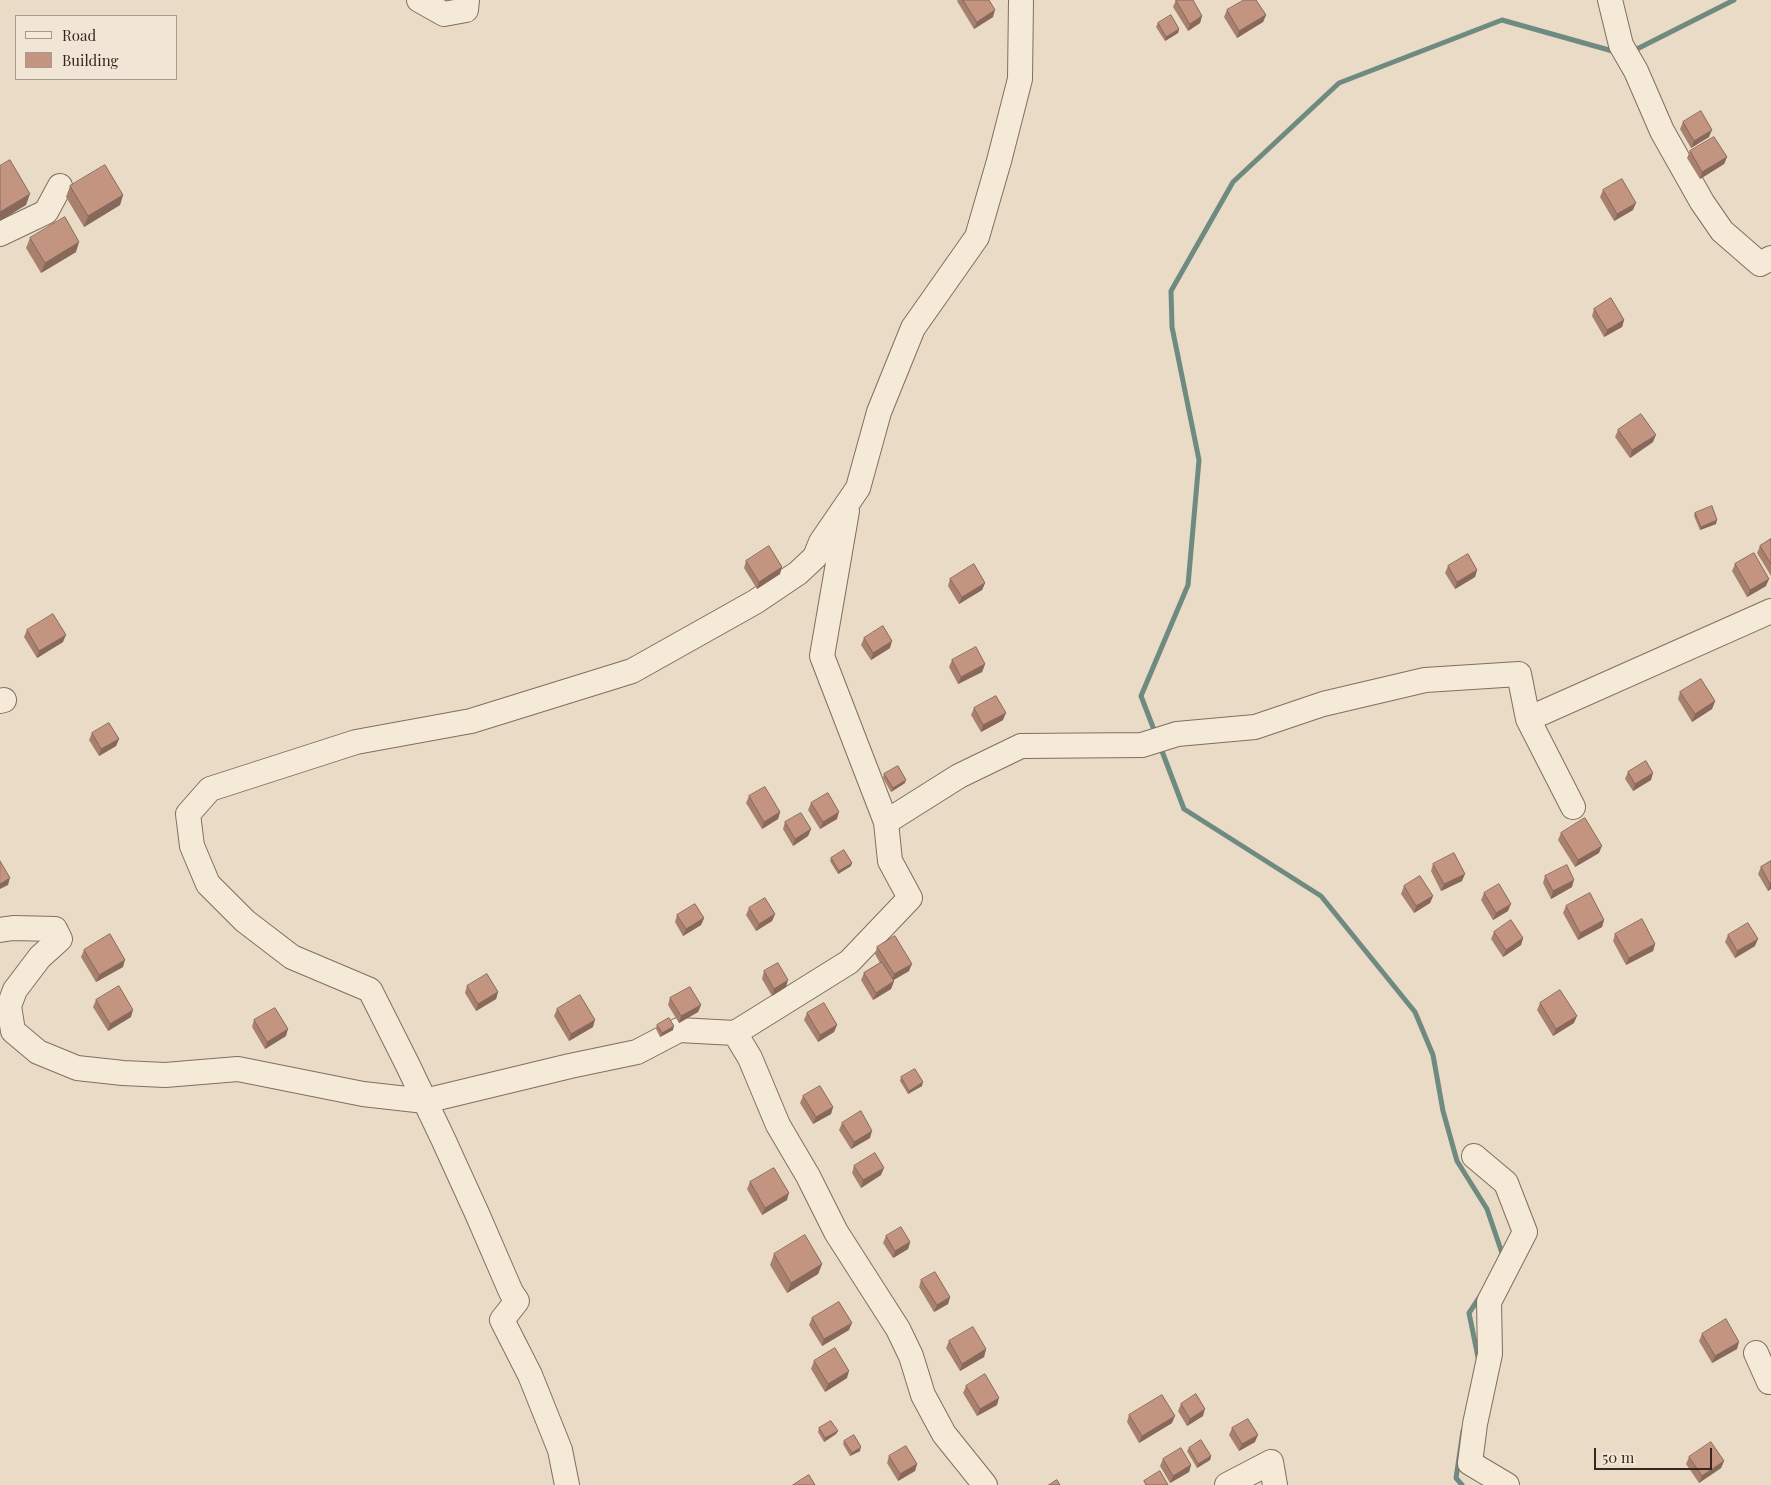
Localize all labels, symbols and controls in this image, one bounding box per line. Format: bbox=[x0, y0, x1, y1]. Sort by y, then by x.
legend bbox=[15, 15, 178, 80]
text: Road bbox=[62, 25, 96, 45]
text: Building bbox=[62, 50, 118, 70]
scale bar bbox=[1596, 1438, 1714, 1470]
text: 50 m bbox=[1602, 1447, 1634, 1467]

